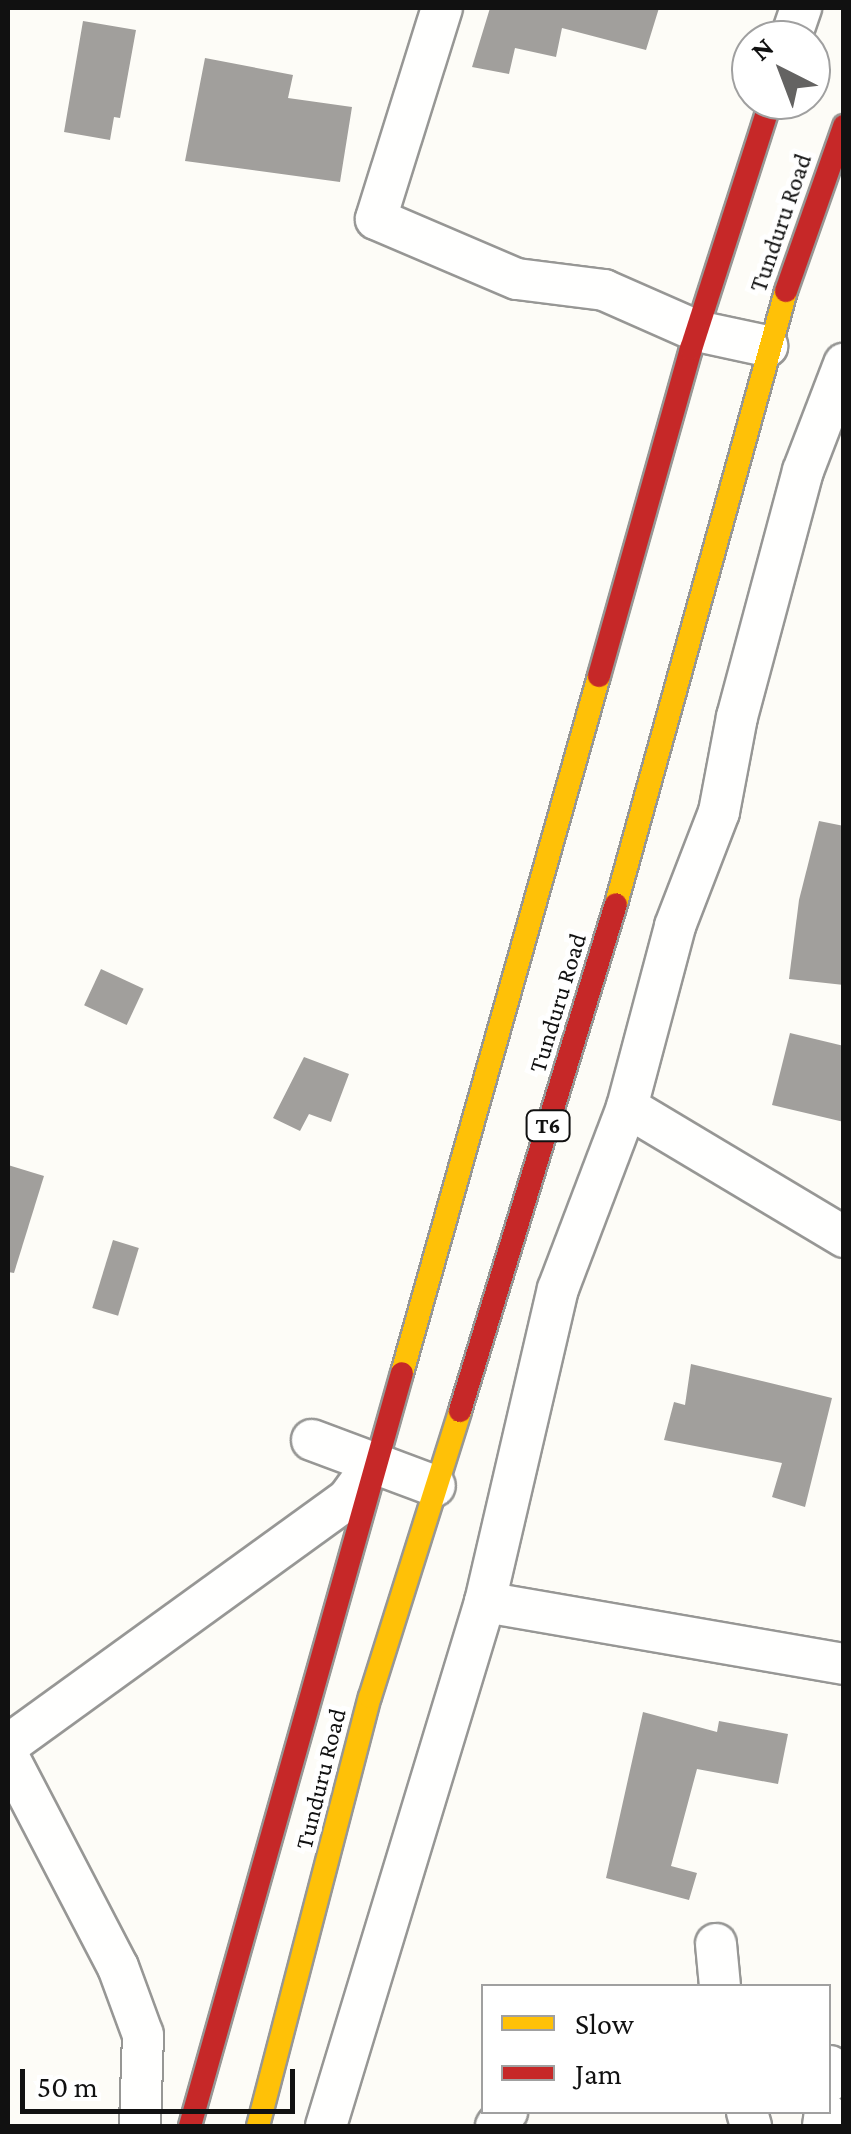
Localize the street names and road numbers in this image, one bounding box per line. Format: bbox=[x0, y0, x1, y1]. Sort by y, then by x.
street label: Tunduru Road bbox=[743, 150, 819, 296]
street label: Tunduru Road bbox=[523, 930, 593, 1076]
road number: T6 bbox=[526, 1109, 570, 1143]
street label: Tunduru Road bbox=[289, 1705, 353, 1853]

